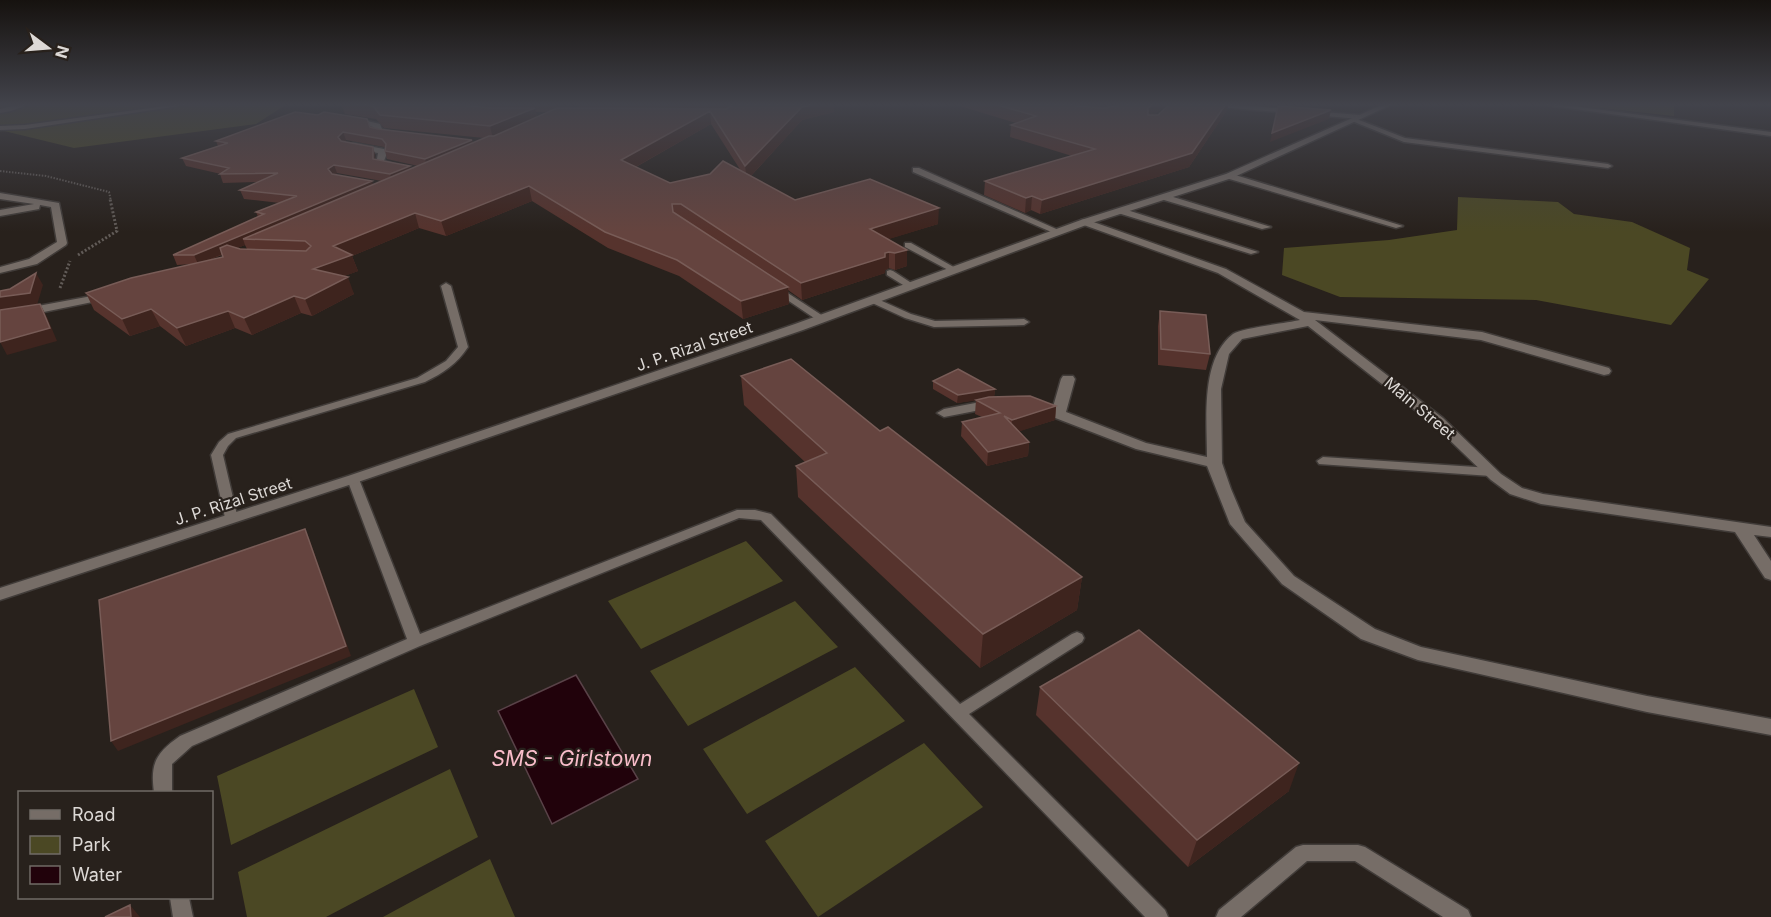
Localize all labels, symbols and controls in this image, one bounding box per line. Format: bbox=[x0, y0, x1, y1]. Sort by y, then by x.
north arrow bbox=[18, 18, 78, 78]
text: N bbox=[51, 44, 74, 61]
street label: J. P. Rizal Street bbox=[633, 317, 755, 375]
street label: Main Street bbox=[1380, 373, 1460, 443]
street label: J. P. Rizal Street bbox=[172, 473, 294, 529]
water label: SMS - Girlstown bbox=[491, 746, 653, 771]
legend bbox=[18, 791, 213, 899]
text: Road bbox=[72, 804, 115, 825]
text: Park bbox=[72, 834, 111, 855]
text: Water bbox=[72, 864, 122, 885]

